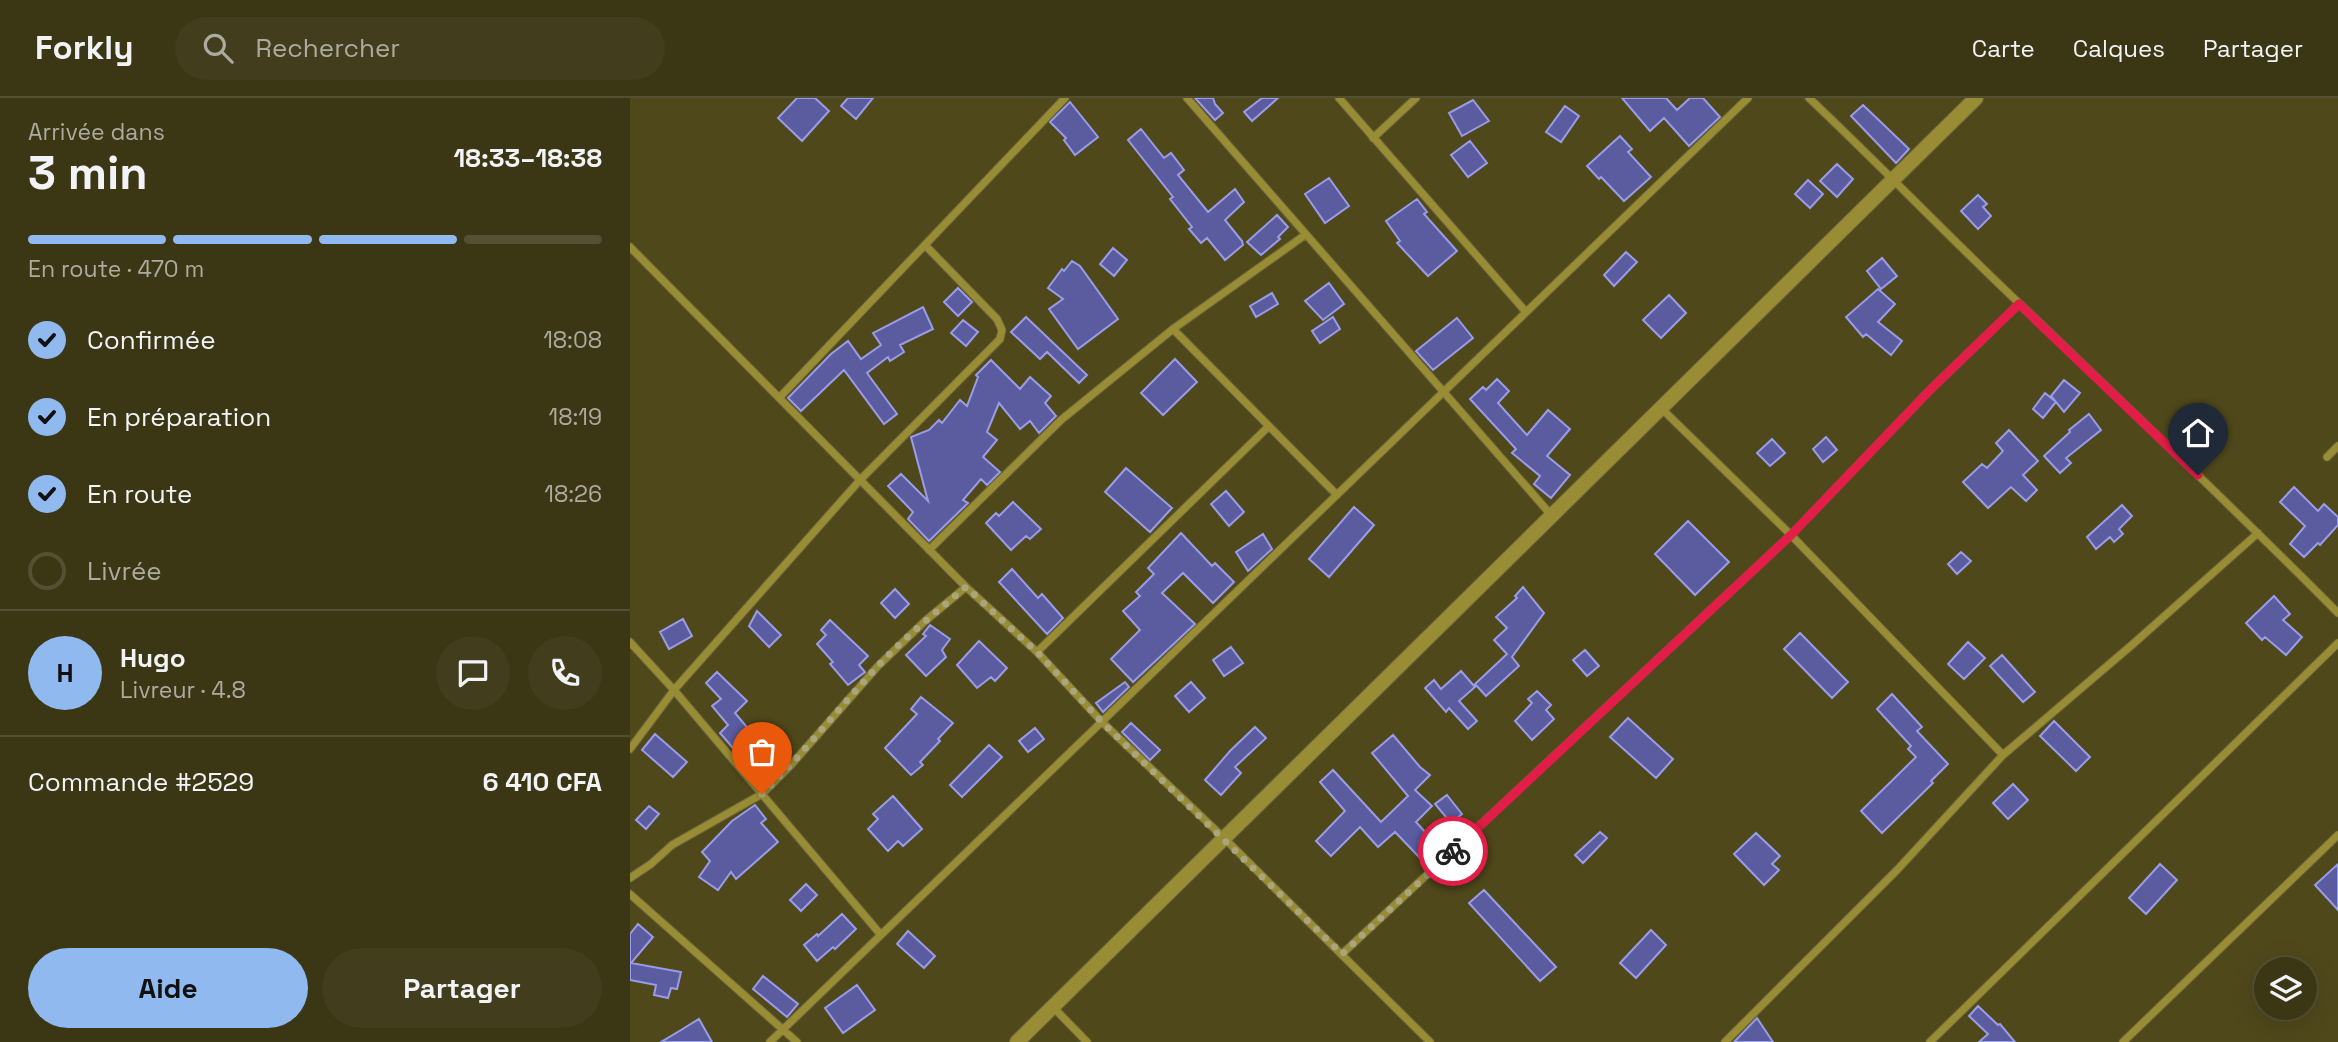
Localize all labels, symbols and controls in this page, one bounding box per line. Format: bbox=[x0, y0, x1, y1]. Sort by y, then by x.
search box bbox=[175, 17, 665, 80]
text: Forkly bbox=[35, 27, 133, 69]
icon: search bbox=[199, 29, 237, 67]
text: Rechercher bbox=[255, 31, 400, 65]
text: Carte bbox=[1972, 33, 2035, 64]
text: Calques bbox=[2073, 33, 2165, 64]
text: Partager bbox=[2203, 33, 2303, 64]
text: Arrivée dans bbox=[28, 117, 165, 147]
text: 18:33–18:38 bbox=[454, 141, 602, 175]
text: 3 min bbox=[28, 144, 148, 202]
text: En route · 470 m bbox=[28, 254, 204, 284]
icon: check bbox=[28, 321, 66, 359]
text: Confirmée bbox=[87, 323, 216, 357]
text: 18:08 bbox=[543, 325, 602, 355]
icon: check bbox=[28, 398, 66, 436]
text: En préparation bbox=[87, 400, 271, 434]
text: 18:19 bbox=[549, 402, 602, 432]
pin bbox=[2168, 403, 2228, 475]
icon: home bbox=[2179, 414, 2217, 452]
icon: check bbox=[28, 475, 66, 513]
text: En route bbox=[87, 477, 192, 511]
text: 18:26 bbox=[544, 479, 602, 509]
text: Livrée bbox=[87, 554, 162, 588]
button: chat bbox=[436, 636, 510, 710]
button: phone bbox=[528, 636, 602, 710]
text: Hugo bbox=[120, 641, 186, 675]
text: H bbox=[56, 656, 74, 690]
text: Livreur · 4.8 bbox=[120, 675, 246, 705]
pin bbox=[732, 722, 792, 794]
icon: bag bbox=[743, 733, 781, 771]
text: Commande #2529 bbox=[28, 765, 254, 799]
text: 6 410 CFA bbox=[483, 765, 602, 799]
courier bbox=[1418, 816, 1488, 886]
icon: bike bbox=[1434, 832, 1472, 870]
button: Aide bbox=[28, 948, 308, 1028]
button: Partager bbox=[322, 948, 602, 1028]
map controls bbox=[2254, 957, 2317, 1020]
button: layers bbox=[2254, 957, 2317, 1020]

